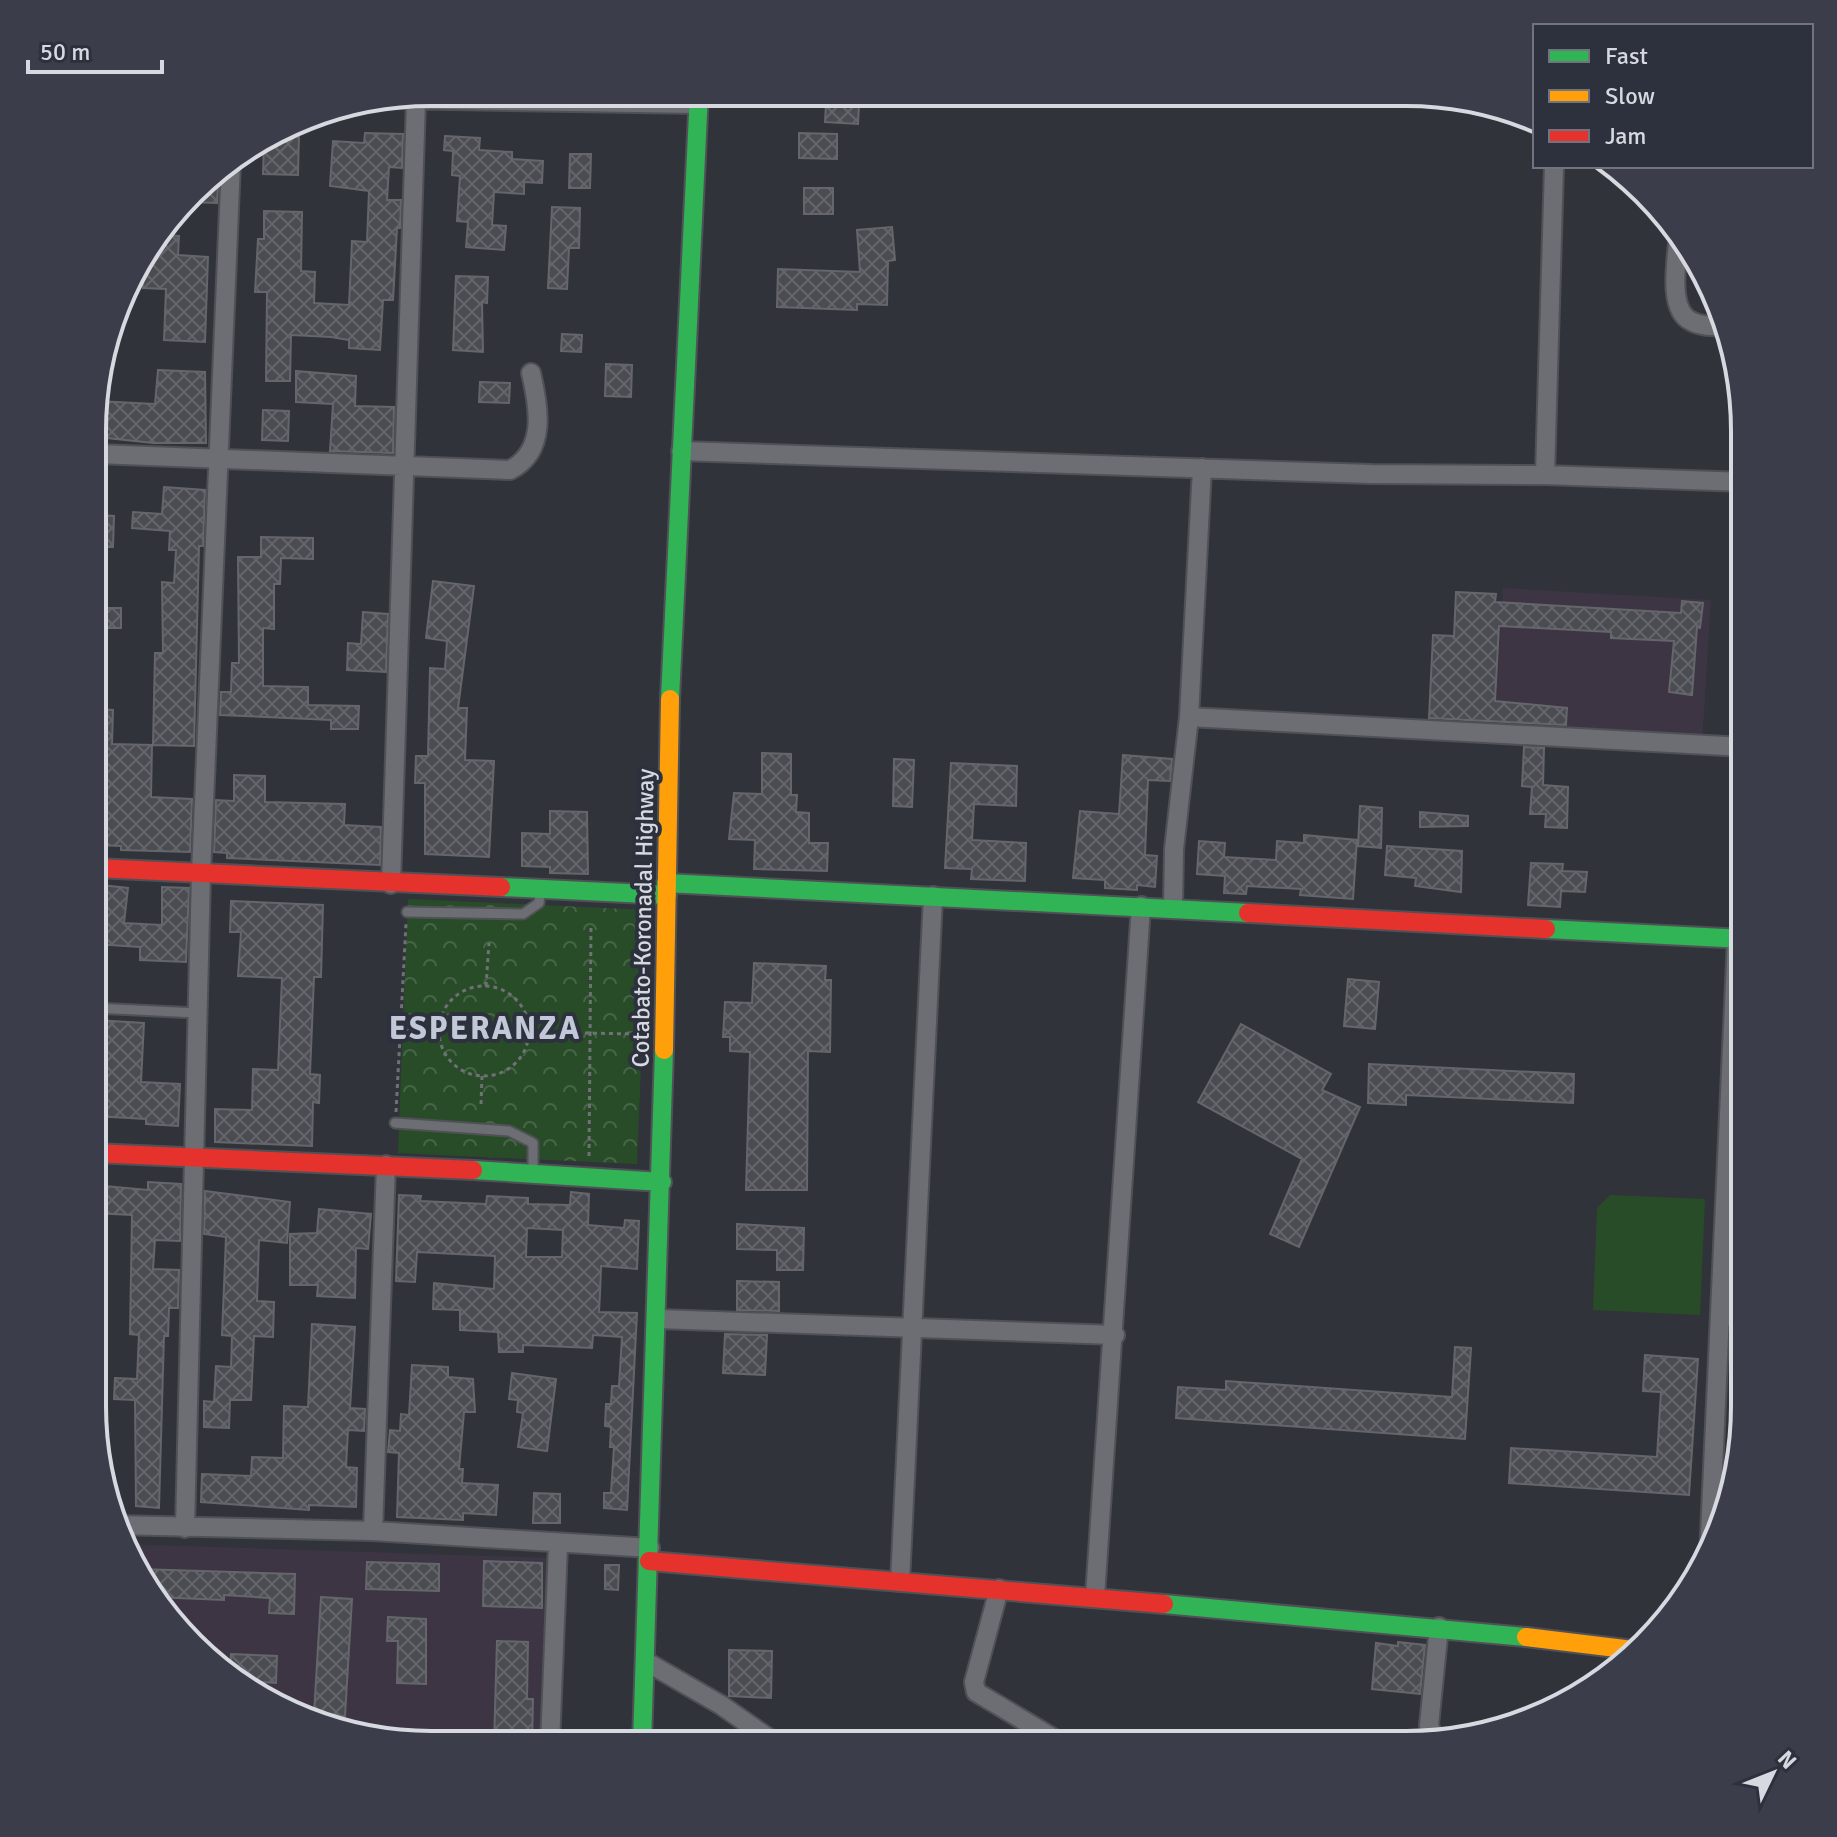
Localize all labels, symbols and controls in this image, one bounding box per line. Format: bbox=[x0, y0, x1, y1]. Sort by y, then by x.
scale bar bbox=[28, 24, 162, 74]
legend bbox=[1533, 24, 1813, 168]
text: 50 m bbox=[40, 37, 90, 67]
text: Fast bbox=[1605, 41, 1648, 71]
text: Slow bbox=[1605, 81, 1655, 111]
text: Jam bbox=[1605, 121, 1646, 151]
street label: Cotabato-Koronadal Highway bbox=[625, 768, 661, 1068]
district label: ESPERANZA bbox=[389, 1009, 581, 1048]
north arrow bbox=[1733, 1733, 1813, 1813]
text: N bbox=[1772, 1745, 1802, 1775]

